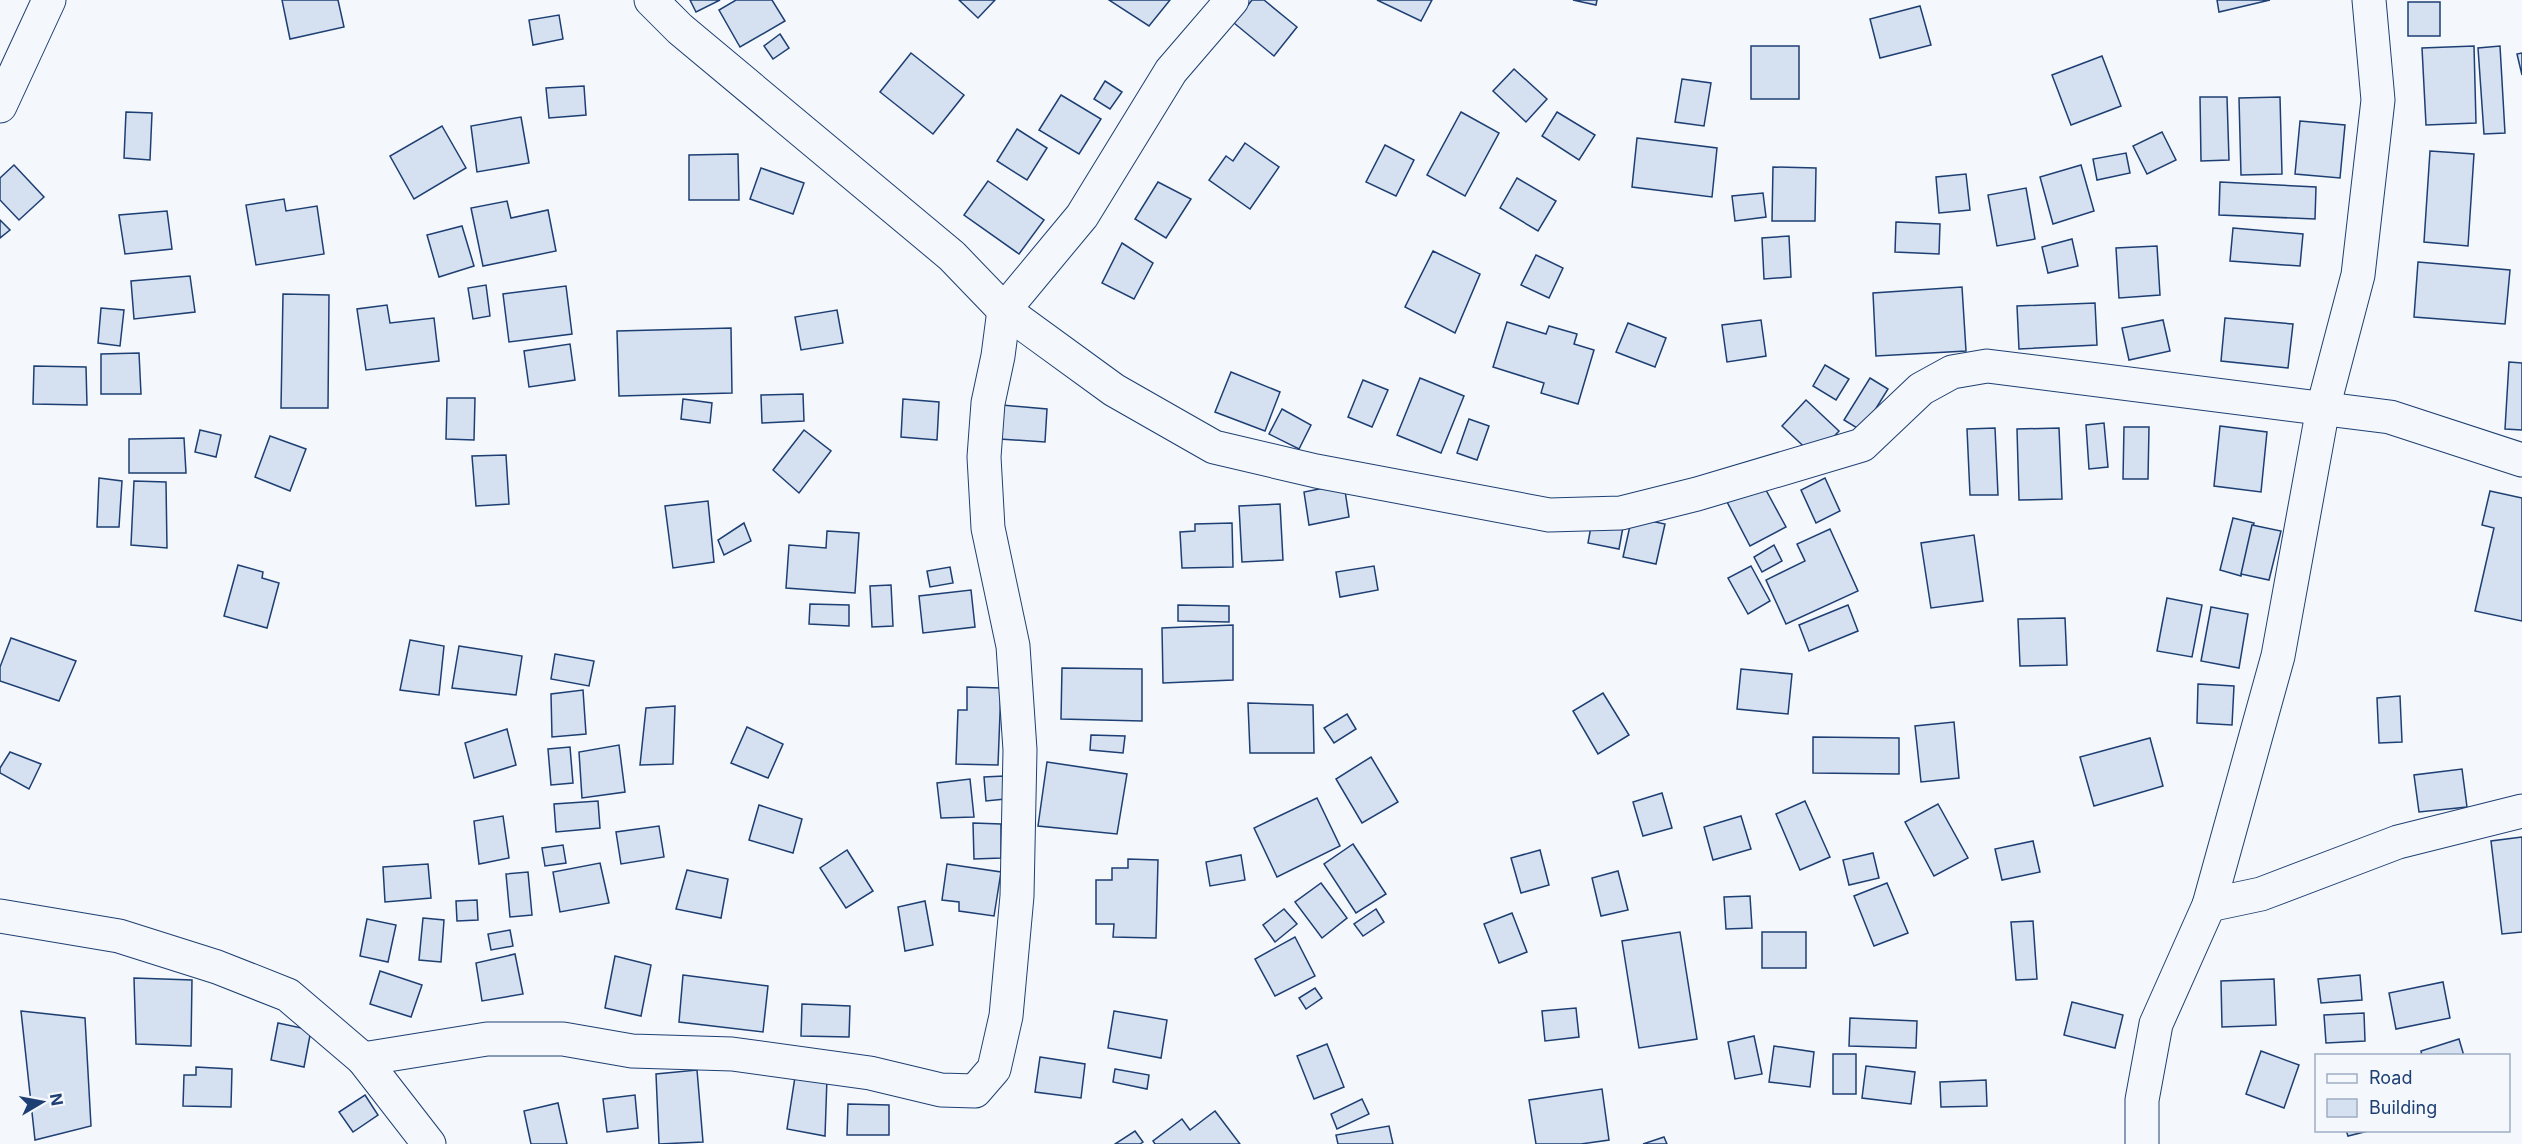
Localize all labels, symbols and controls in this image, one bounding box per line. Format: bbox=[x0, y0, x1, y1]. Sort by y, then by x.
legend bbox=[2315, 1054, 2510, 1132]
text: Road bbox=[2369, 1067, 2412, 1088]
north arrow bbox=[12, 1072, 72, 1132]
text: N bbox=[46, 1092, 68, 1107]
text: Building bbox=[2369, 1097, 2437, 1118]

